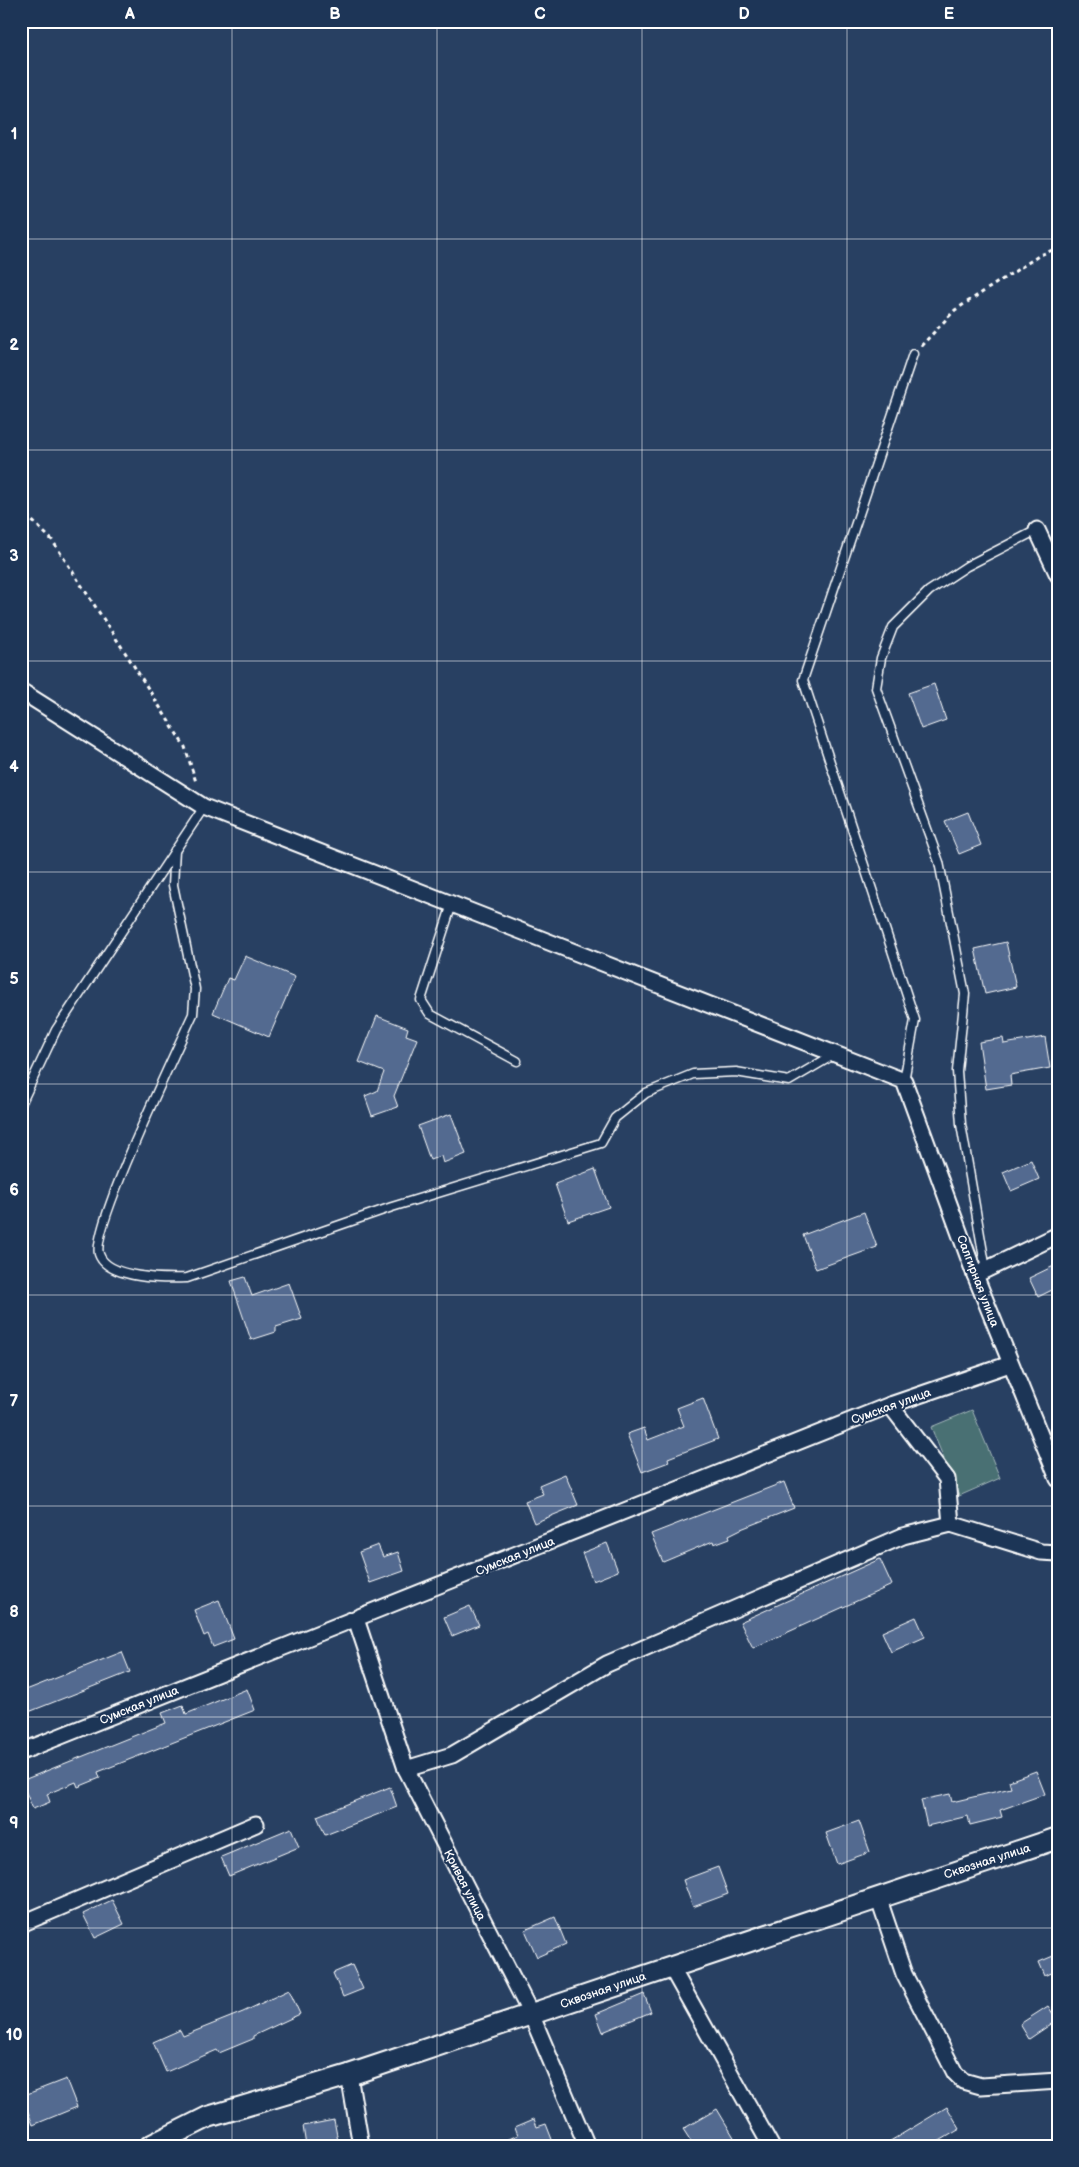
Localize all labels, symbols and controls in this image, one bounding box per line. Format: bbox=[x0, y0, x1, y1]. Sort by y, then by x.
text: A bbox=[124, 5, 135, 24]
text: B bbox=[329, 5, 341, 24]
text: C bbox=[534, 5, 546, 24]
text: D bbox=[738, 5, 750, 24]
text: E bbox=[944, 5, 954, 24]
text: 1 bbox=[11, 125, 17, 144]
text: 2 bbox=[9, 336, 19, 355]
text: 3 bbox=[9, 547, 19, 566]
text: 4 bbox=[9, 758, 19, 777]
text: 5 bbox=[9, 970, 19, 989]
text: 6 bbox=[9, 1181, 19, 1200]
street label: Салгирная улица bbox=[953, 1233, 1002, 1329]
street label: Сумская улица bbox=[849, 1385, 933, 1428]
text: 7 bbox=[10, 1392, 19, 1411]
street label: Сумская улица bbox=[474, 1534, 557, 1579]
text: 8 bbox=[9, 1603, 19, 1622]
street label: Сумская улица bbox=[98, 1683, 181, 1728]
text: 9 bbox=[9, 1814, 19, 1833]
street label: Сквозная улица bbox=[942, 1840, 1032, 1882]
street label: Кривая улица bbox=[440, 1847, 489, 1923]
street label: Сквозная улица bbox=[558, 1969, 648, 2012]
text: 10 bbox=[6, 2026, 22, 2045]

